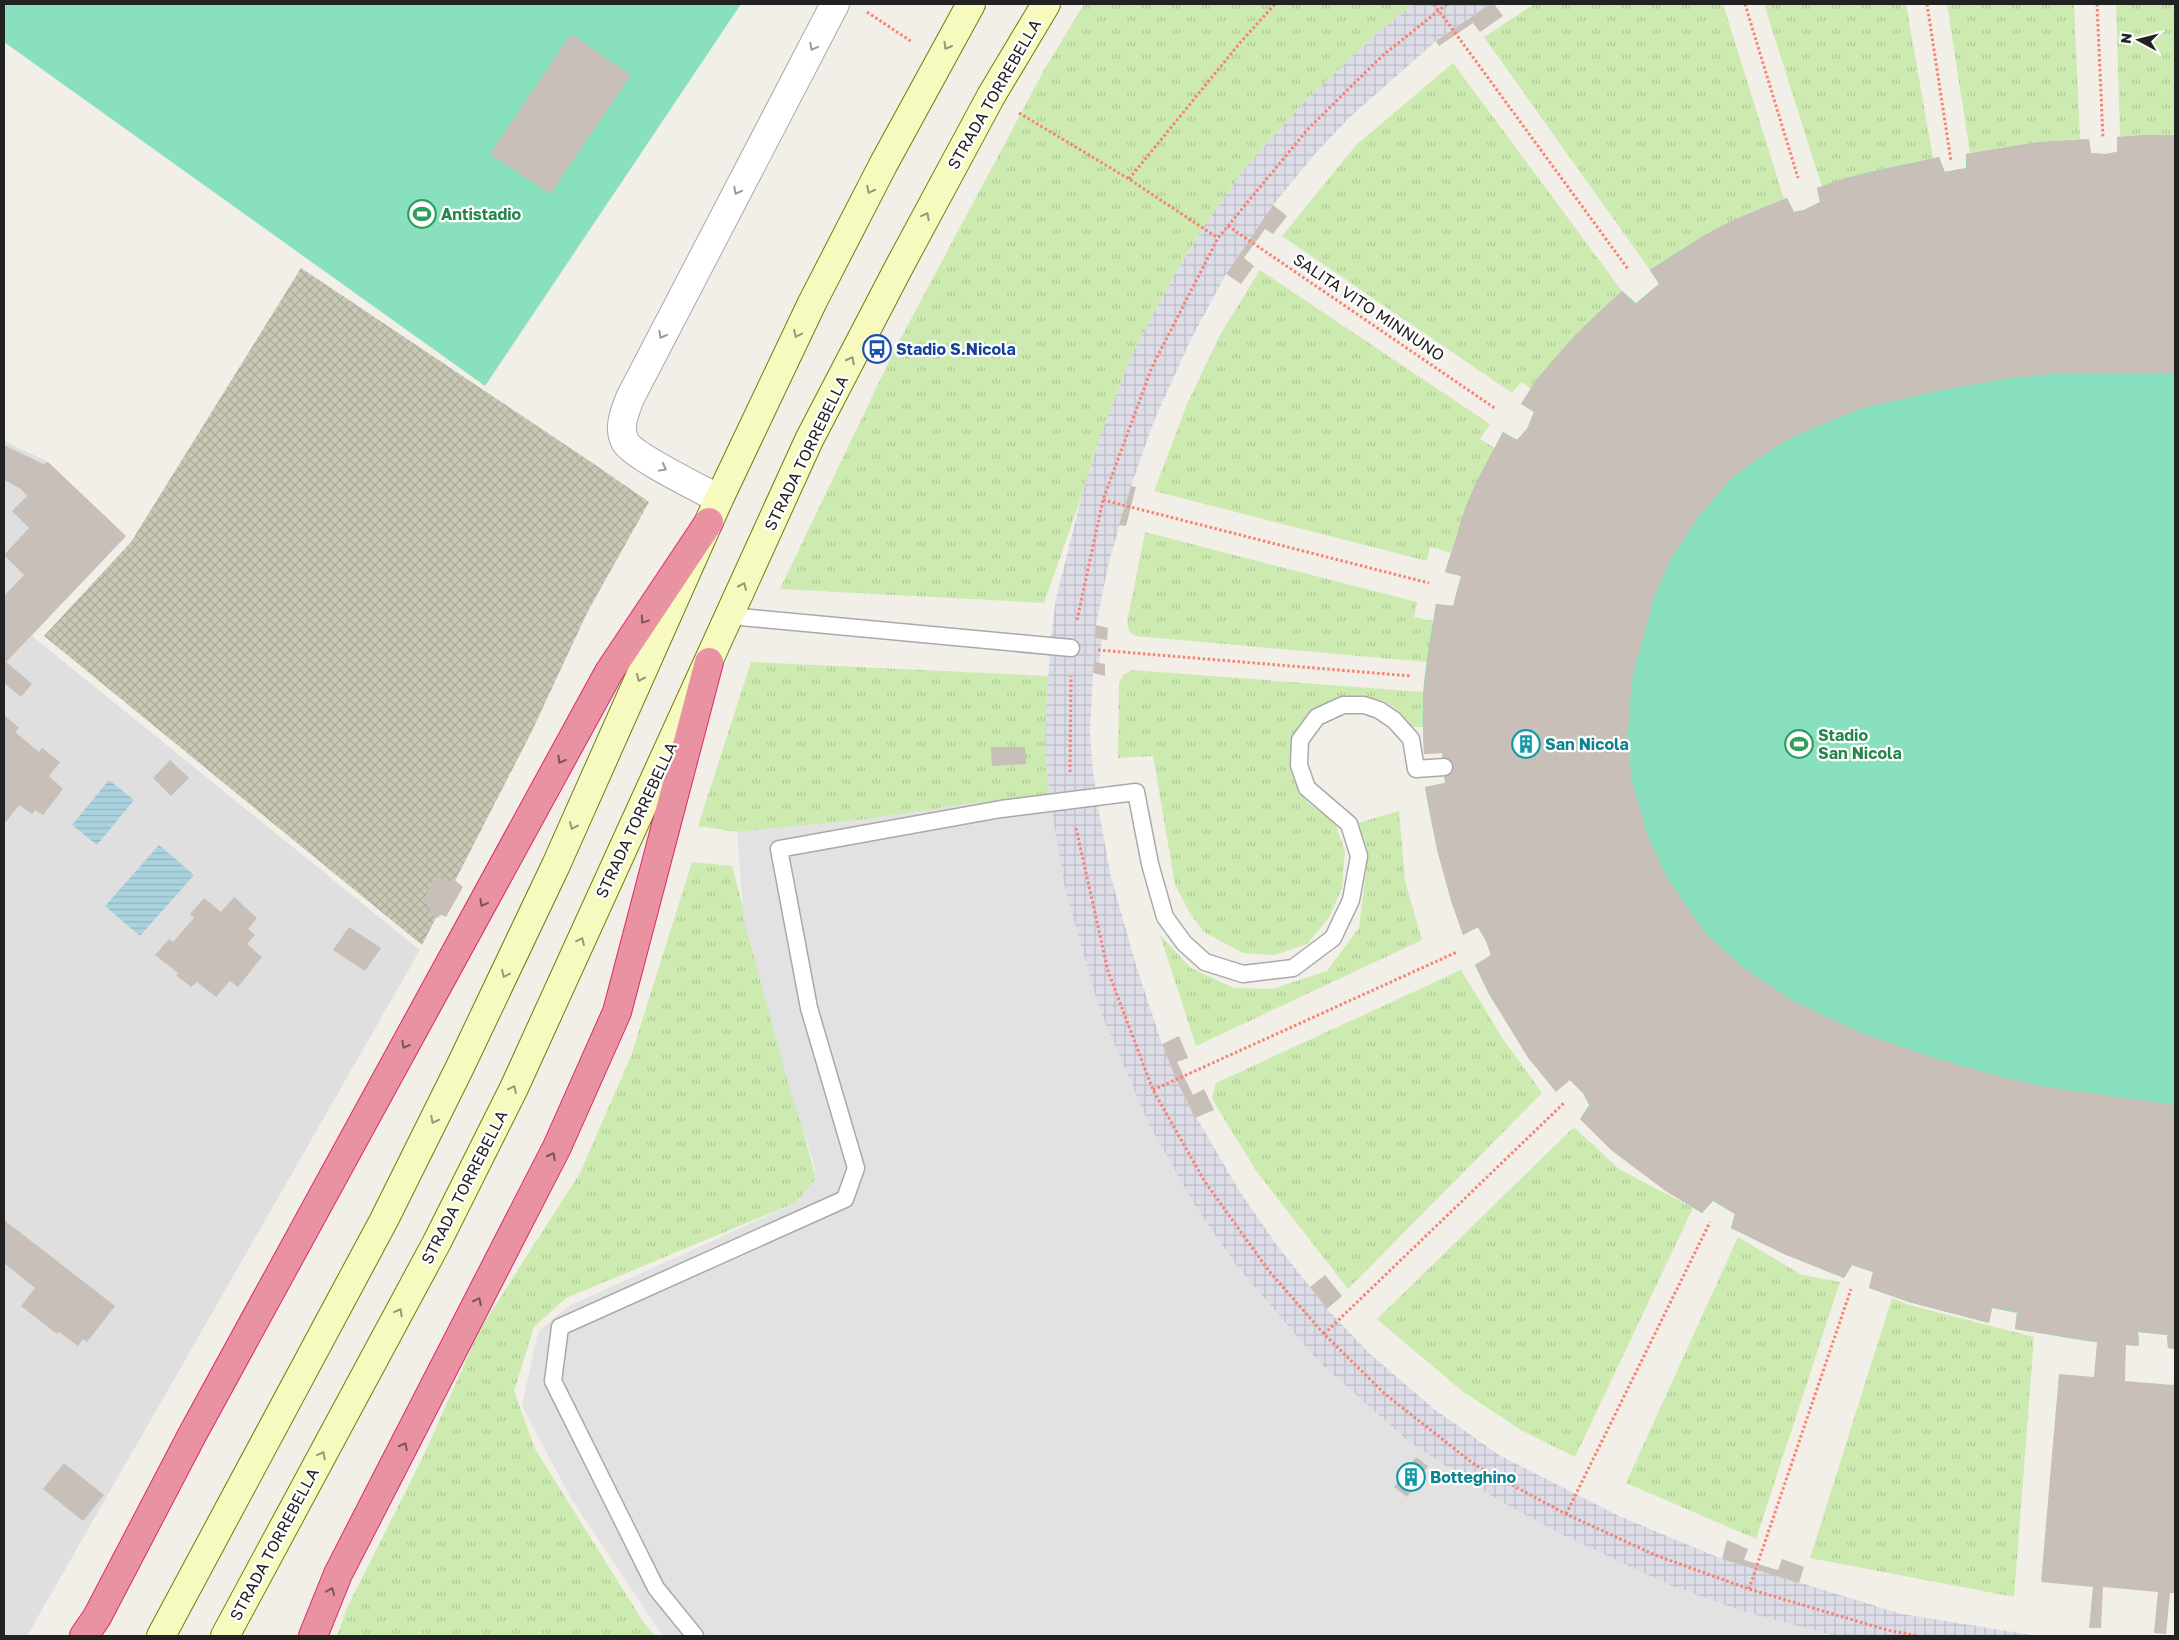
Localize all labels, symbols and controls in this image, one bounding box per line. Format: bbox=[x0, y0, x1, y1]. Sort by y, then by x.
street label: STRADA TORREBELLA bbox=[943, 15, 1045, 173]
north arrow bbox=[2114, 15, 2164, 65]
text: N bbox=[2117, 32, 2135, 45]
one-way arrow bbox=[943, 41, 953, 50]
one-way arrow bbox=[809, 42, 819, 51]
one-way arrow bbox=[866, 184, 876, 193]
one-way arrow bbox=[733, 186, 743, 195]
sports icon: Antistadio bbox=[407, 199, 437, 229]
place label: Antistadio bbox=[441, 204, 522, 224]
one-way arrow bbox=[920, 213, 930, 222]
street label: SALITA VITO MINNUNO bbox=[1290, 249, 1448, 365]
one-way arrow bbox=[793, 329, 803, 338]
one-way arrow bbox=[658, 330, 668, 339]
bus stop icon: Stadio S.Nicola bbox=[862, 334, 892, 364]
place label: Stadio S.Nicola bbox=[896, 339, 1016, 359]
one-way arrow bbox=[845, 357, 855, 366]
street label: STRADA TORREBELLA bbox=[760, 372, 852, 534]
one-way arrow bbox=[658, 462, 667, 472]
one-way arrow bbox=[737, 582, 748, 591]
one-way arrow bbox=[641, 615, 650, 624]
one-way arrow bbox=[635, 673, 646, 682]
place label: Stadio San Nicola bbox=[1818, 725, 1902, 763]
building icon: San Nicola bbox=[1511, 729, 1541, 759]
sports icon: Stadio San Nicola bbox=[1784, 729, 1814, 759]
place label: San Nicola bbox=[1545, 734, 1629, 754]
street label: STRADA TORREBELLA bbox=[591, 738, 681, 901]
one-way arrow bbox=[557, 755, 567, 764]
one-way arrow bbox=[569, 821, 580, 830]
one-way arrow bbox=[479, 897, 489, 906]
one-way arrow bbox=[575, 937, 585, 946]
one-way arrow bbox=[501, 968, 511, 977]
one-way arrow bbox=[401, 1040, 411, 1049]
one-way arrow bbox=[507, 1085, 517, 1094]
street label: STRADA TORREBELLA bbox=[416, 1106, 512, 1267]
one-way arrow bbox=[430, 1115, 440, 1124]
one-way arrow bbox=[546, 1153, 556, 1162]
one-way arrow bbox=[472, 1297, 482, 1306]
one-way arrow bbox=[393, 1308, 403, 1317]
one-way arrow bbox=[398, 1442, 408, 1451]
one-way arrow bbox=[316, 1451, 326, 1460]
building icon: Botteghino bbox=[1396, 1462, 1426, 1492]
street label: STRADA TORREBELLA bbox=[225, 1464, 323, 1624]
place label: Botteghino bbox=[1430, 1467, 1516, 1487]
one-way arrow bbox=[325, 1587, 336, 1596]

